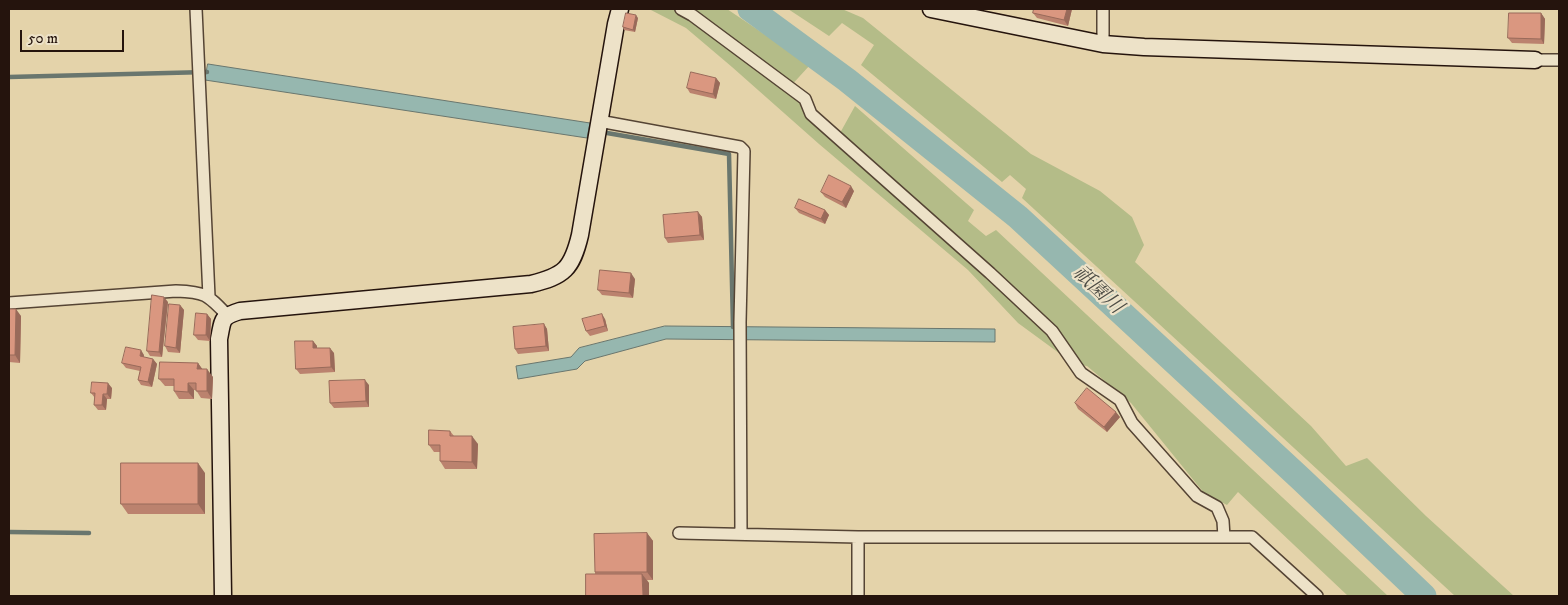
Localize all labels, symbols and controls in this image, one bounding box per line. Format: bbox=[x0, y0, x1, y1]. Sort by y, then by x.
scale bar bbox=[22, 20, 126, 52]
text: 50 m bbox=[28, 29, 58, 48]
water label: 祇園川 bbox=[1067, 262, 1127, 320]

